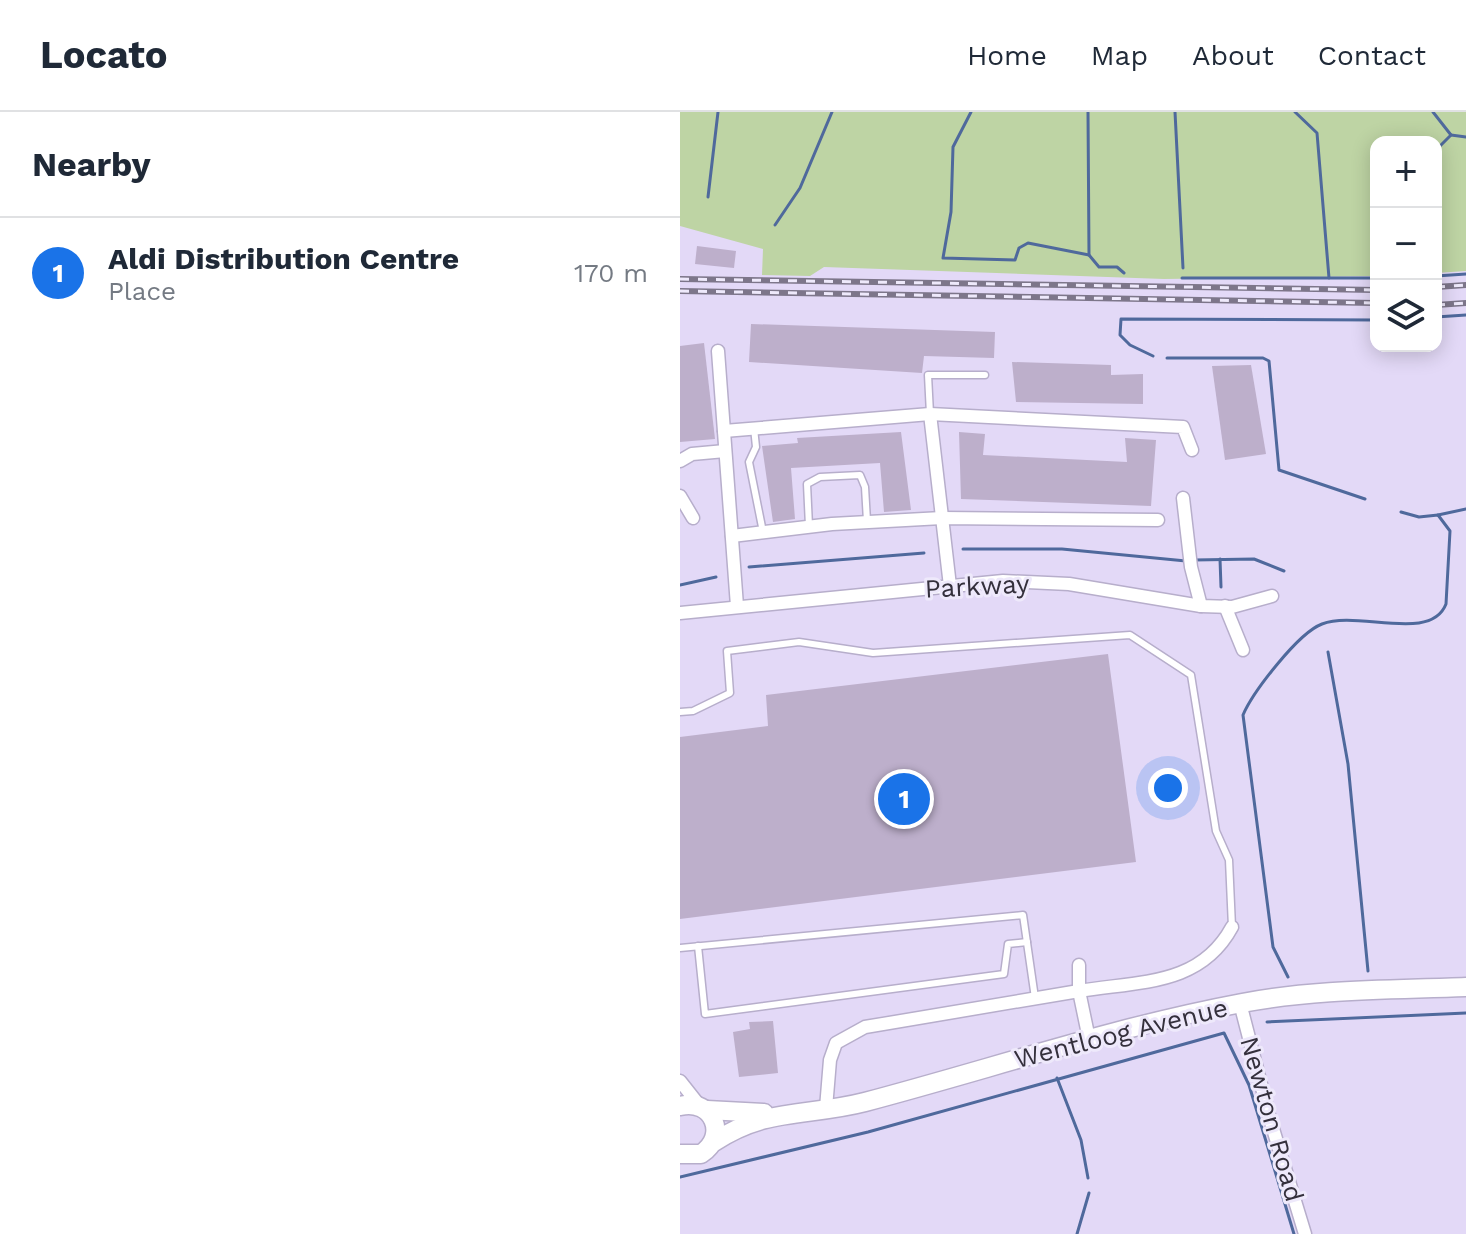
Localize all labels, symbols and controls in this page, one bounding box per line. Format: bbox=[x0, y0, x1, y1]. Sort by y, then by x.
text: Locato bbox=[40, 33, 168, 77]
text: Home bbox=[967, 39, 1047, 72]
text: Map bbox=[1091, 39, 1148, 72]
text: About bbox=[1192, 39, 1274, 72]
text: Contact bbox=[1318, 39, 1426, 72]
map controls bbox=[1370, 136, 1442, 352]
button: + bbox=[1370, 136, 1442, 208]
text: Nearby bbox=[32, 144, 151, 184]
button: − bbox=[1370, 208, 1442, 280]
text: Aldi Distribution Centre bbox=[108, 241, 459, 276]
text: 1 bbox=[52, 258, 64, 288]
text: 170 m bbox=[574, 258, 648, 288]
text: Place bbox=[108, 276, 176, 306]
button: layers bbox=[1370, 280, 1442, 352]
street label: Parkway bbox=[924, 568, 1031, 604]
your location bbox=[1148, 768, 1188, 808]
pin: 1 bbox=[878, 769, 930, 829]
street label: Wentloog Avenue bbox=[1011, 992, 1231, 1074]
street label: Newton Road bbox=[1234, 1033, 1310, 1205]

